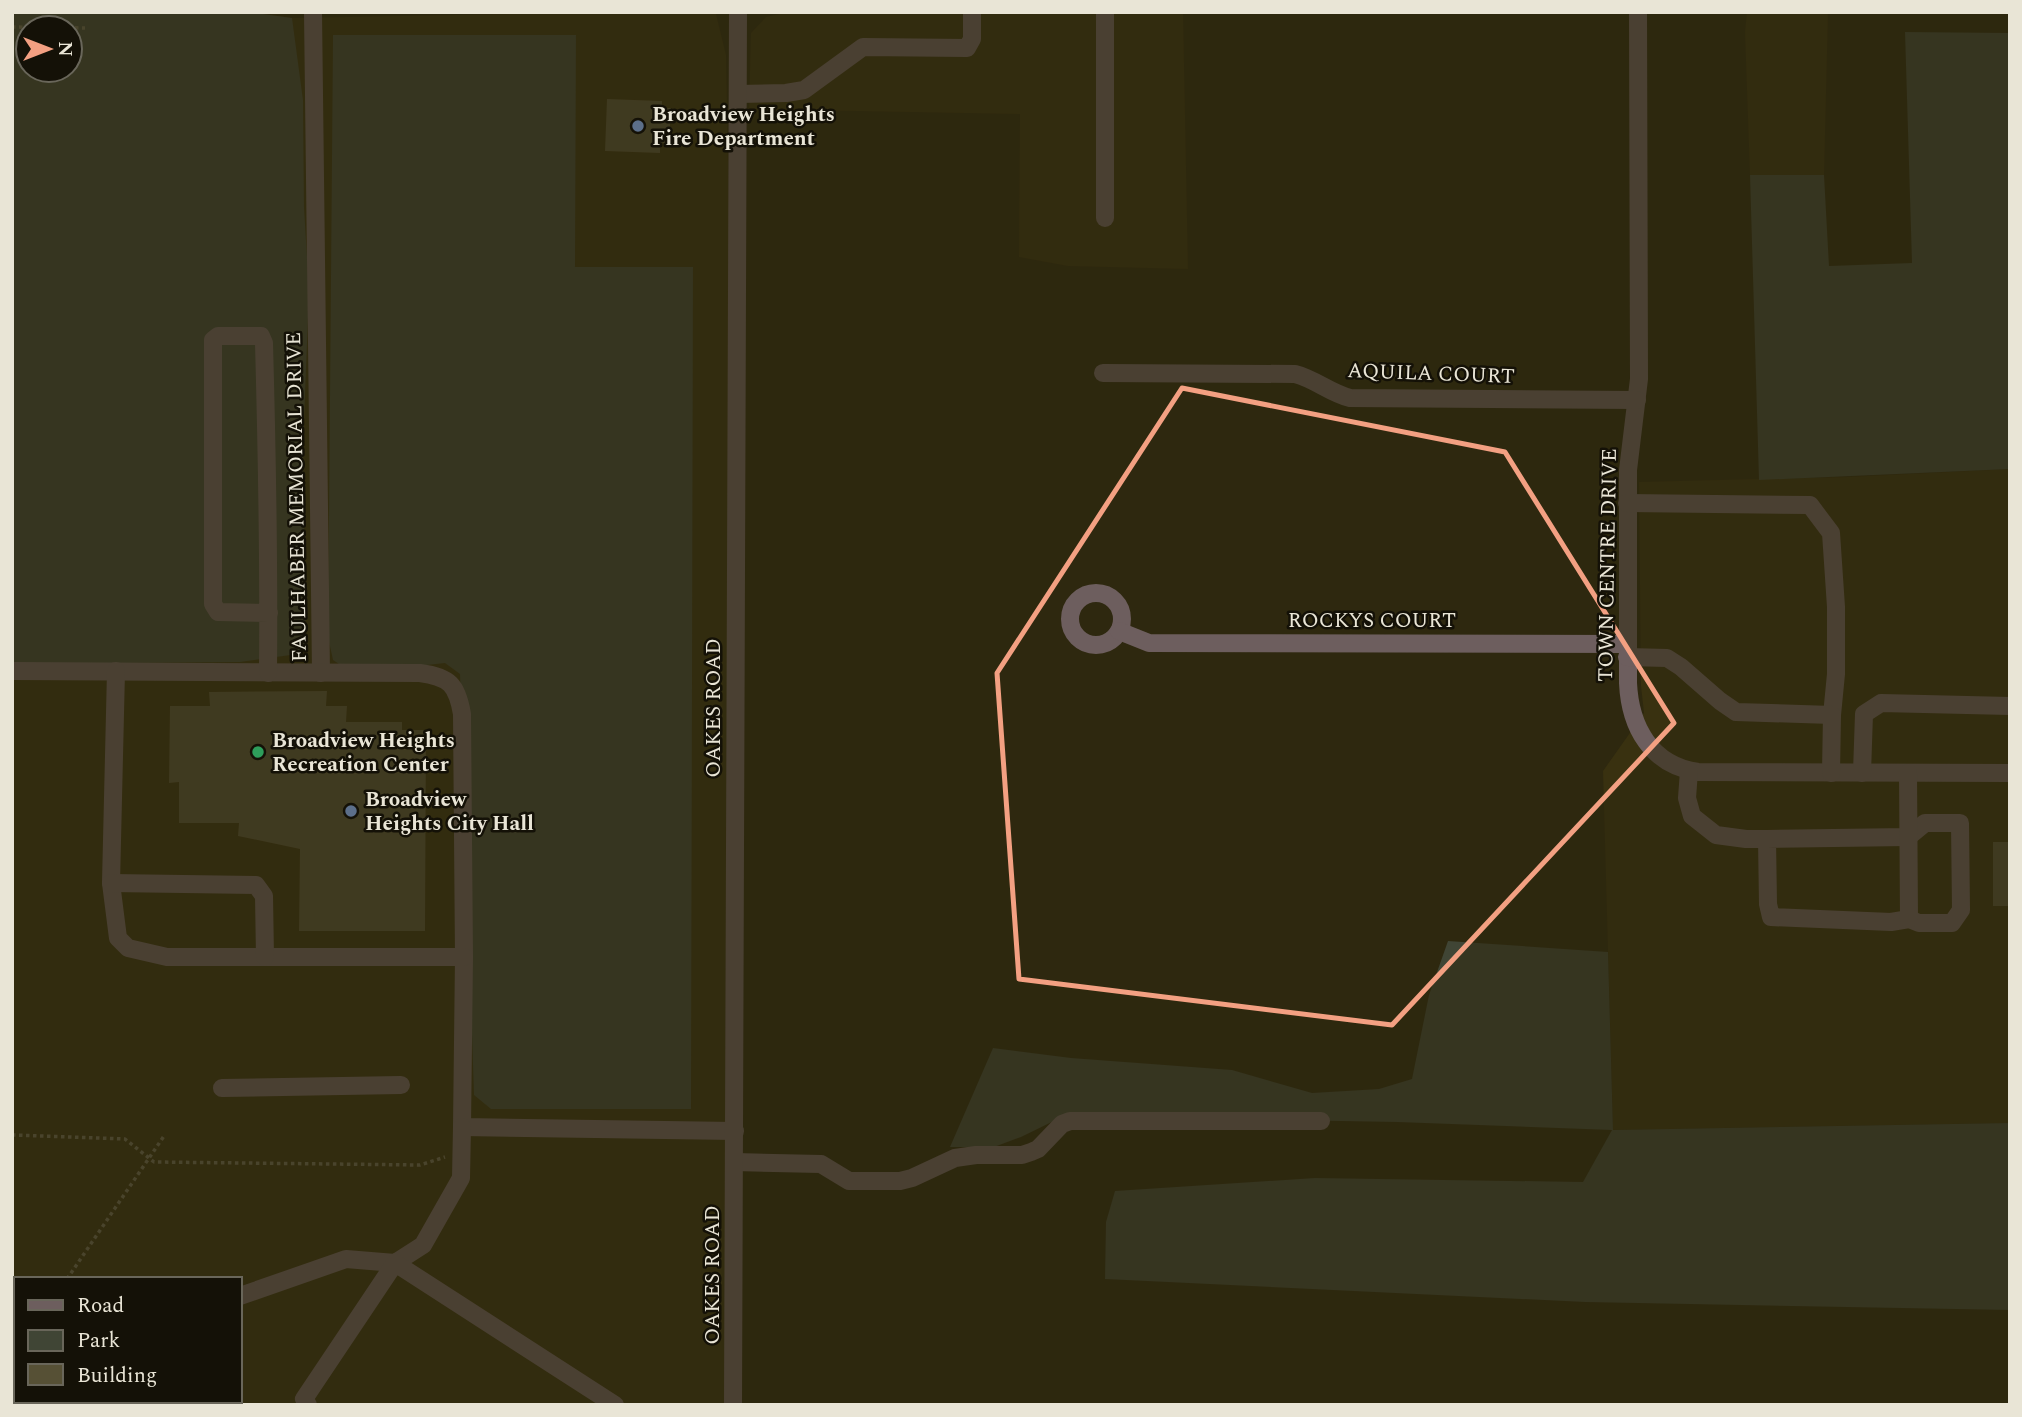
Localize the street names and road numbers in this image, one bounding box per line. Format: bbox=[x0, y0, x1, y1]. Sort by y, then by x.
street label: FAULHABER MEMORIAL DRIVE bbox=[278, 332, 316, 662]
street label: AQUILA COURT bbox=[1347, 355, 1515, 393]
street label: TOWN CENTRE DRIVE bbox=[1590, 448, 1626, 682]
street label: ROCKYS COURT bbox=[1288, 605, 1456, 637]
street label: OAKES ROAD bbox=[698, 638, 730, 778]
street label: OAKES ROAD bbox=[697, 1205, 729, 1345]

